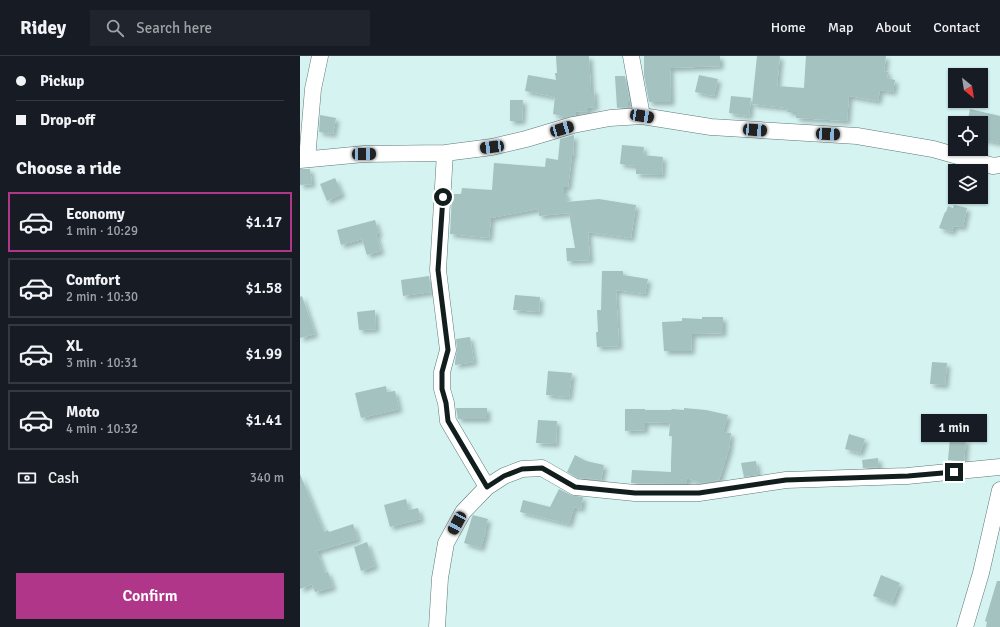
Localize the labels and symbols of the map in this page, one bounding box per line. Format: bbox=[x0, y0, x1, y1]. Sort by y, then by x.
north arrow bbox=[948, 68, 988, 108]
car bbox=[629, 108, 655, 124]
car bbox=[549, 120, 575, 138]
car bbox=[743, 123, 767, 137]
car bbox=[816, 127, 840, 141]
car bbox=[479, 140, 505, 154]
car bbox=[352, 148, 376, 160]
route start bbox=[434, 188, 452, 206]
callout: 1 min bbox=[921, 414, 987, 442]
route end bbox=[945, 463, 963, 481]
car bbox=[446, 510, 468, 536]

